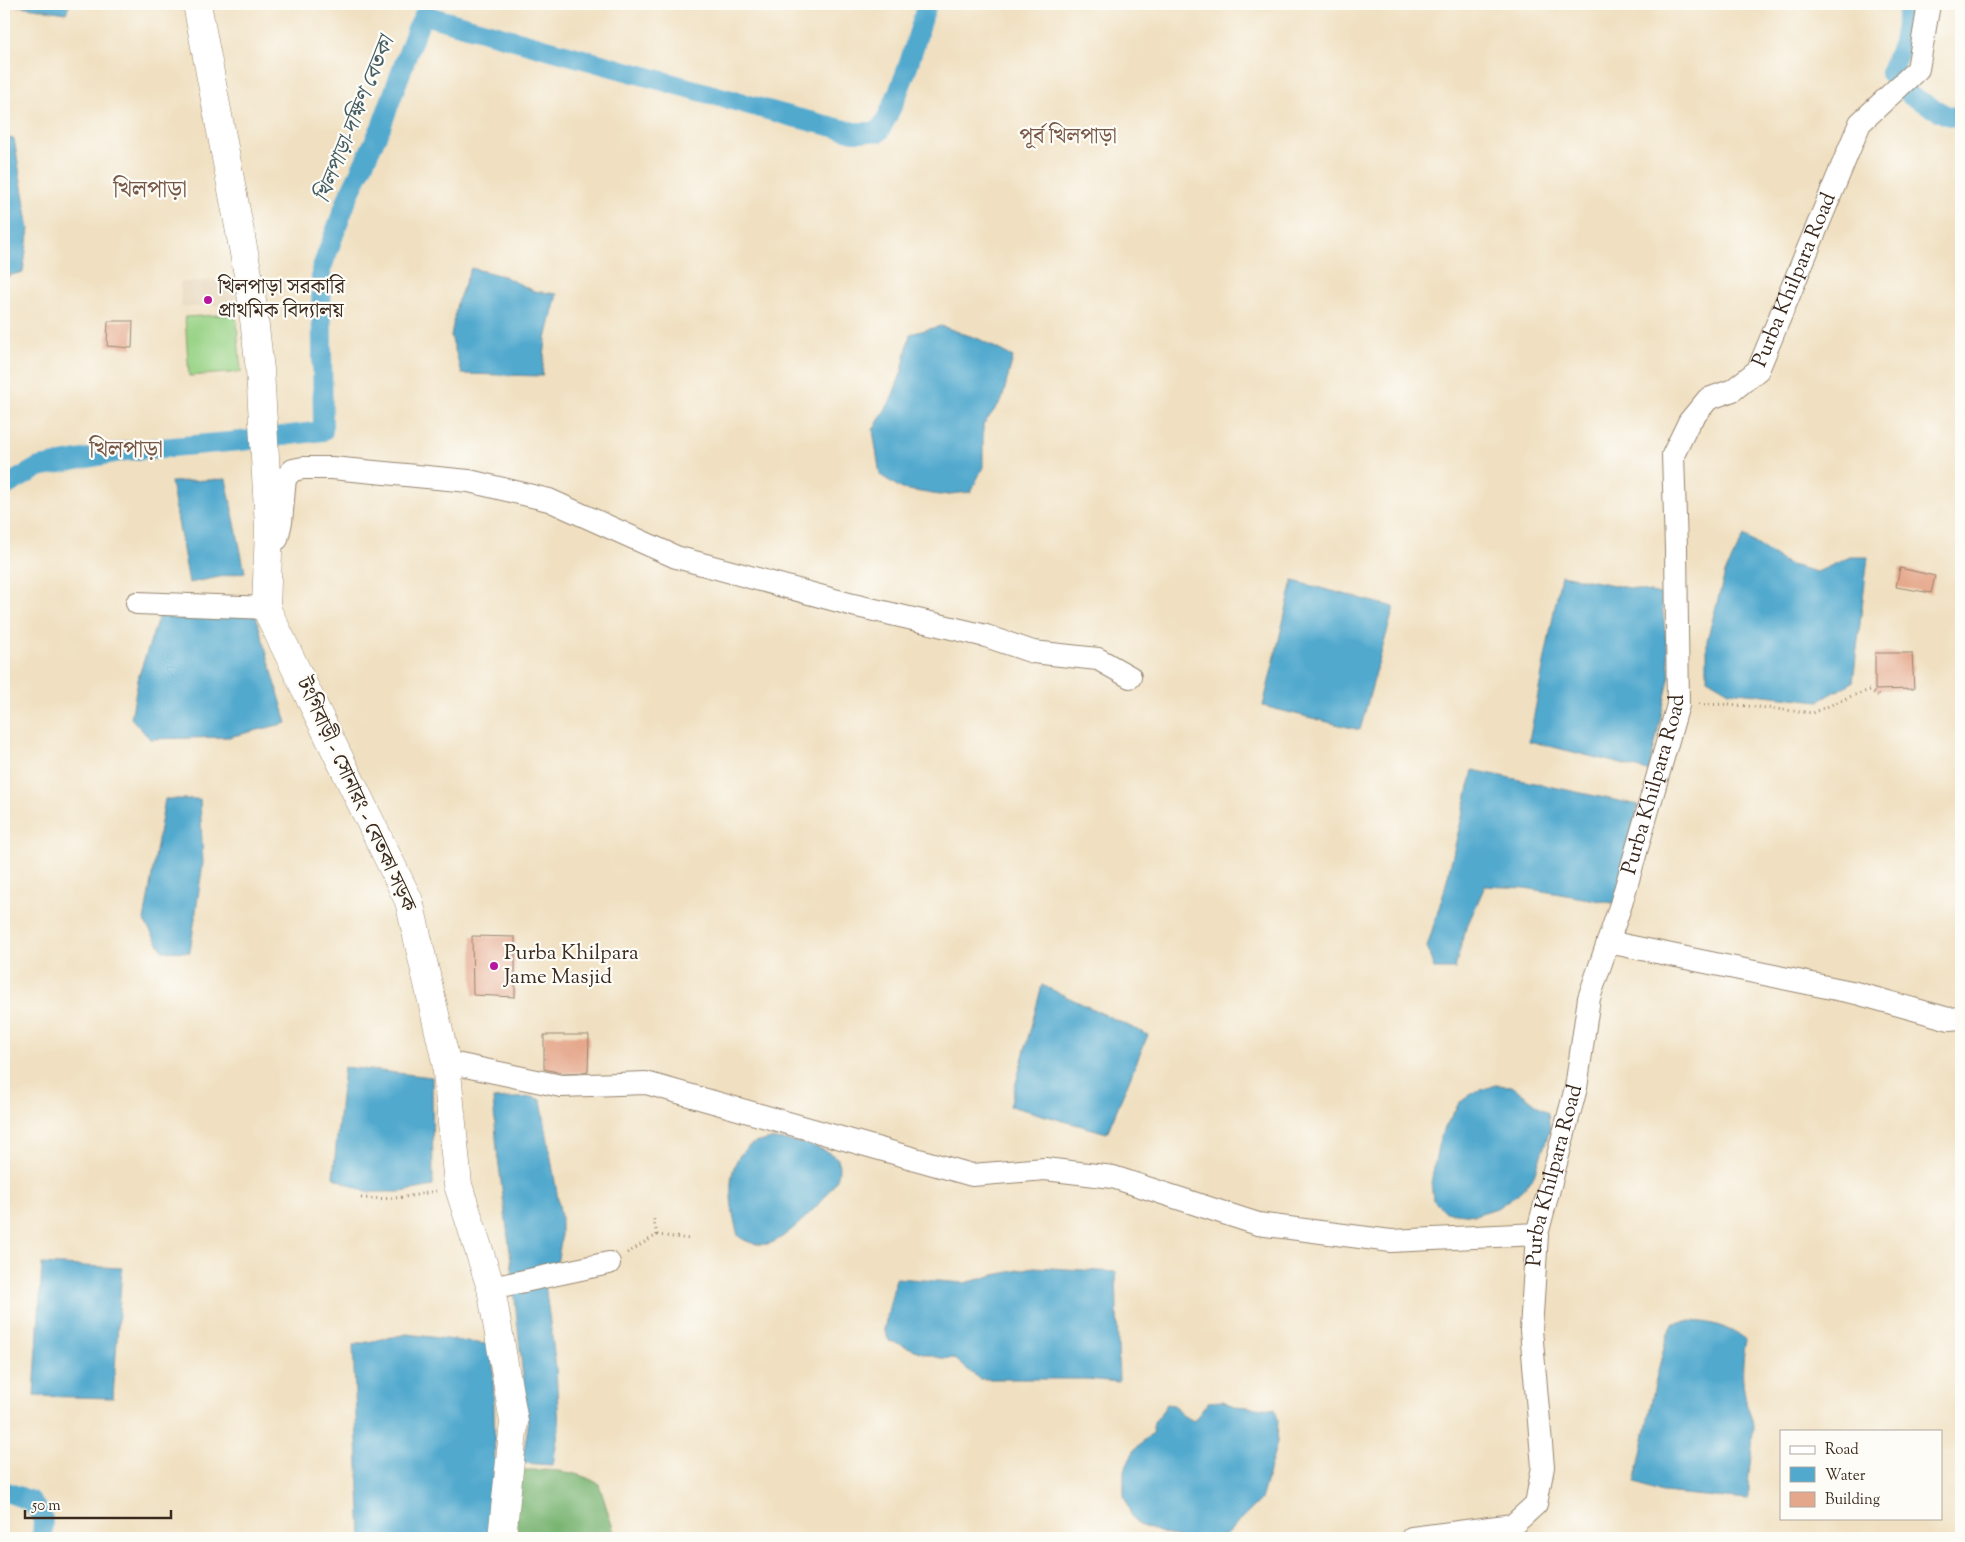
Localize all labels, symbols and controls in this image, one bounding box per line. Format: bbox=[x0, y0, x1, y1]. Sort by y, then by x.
water label: খিলপাড়া-দক্ষিণ বেতকা bbox=[308, 30, 405, 208]
district label: পূর্ব খিলপাড়া bbox=[1019, 122, 1117, 154]
district label: খিলপাড়া bbox=[112, 174, 187, 208]
street label: Purba Khilpara Road bbox=[1746, 188, 1845, 372]
place label: খিলপাড়া সরকারি প্রাথমিক বিদ্যালয় bbox=[217, 273, 346, 327]
marker: খিলপাড়া সরকারি প্রাথমিক বিদ্যালয় bbox=[202, 294, 214, 306]
district label: খিলপাড়া bbox=[88, 434, 163, 468]
street label: টংগিবাড়ী - সোনারং - বেতকা সড়ক bbox=[287, 672, 423, 918]
street label: Purba Khilpara Road bbox=[1615, 694, 1693, 878]
place label: Purba Khilpara Jame Masjid bbox=[503, 939, 639, 993]
marker: Purba Khilpara Jame Masjid bbox=[488, 960, 500, 972]
street label: Purba Khilpara Road bbox=[1520, 1081, 1591, 1267]
legend bbox=[1780, 1430, 1942, 1520]
text: Road bbox=[1825, 1440, 1859, 1461]
text: Water bbox=[1825, 1466, 1866, 1487]
scale bar bbox=[25, 1487, 171, 1519]
text: Building bbox=[1825, 1490, 1880, 1511]
text: 50 m bbox=[31, 1496, 61, 1517]

